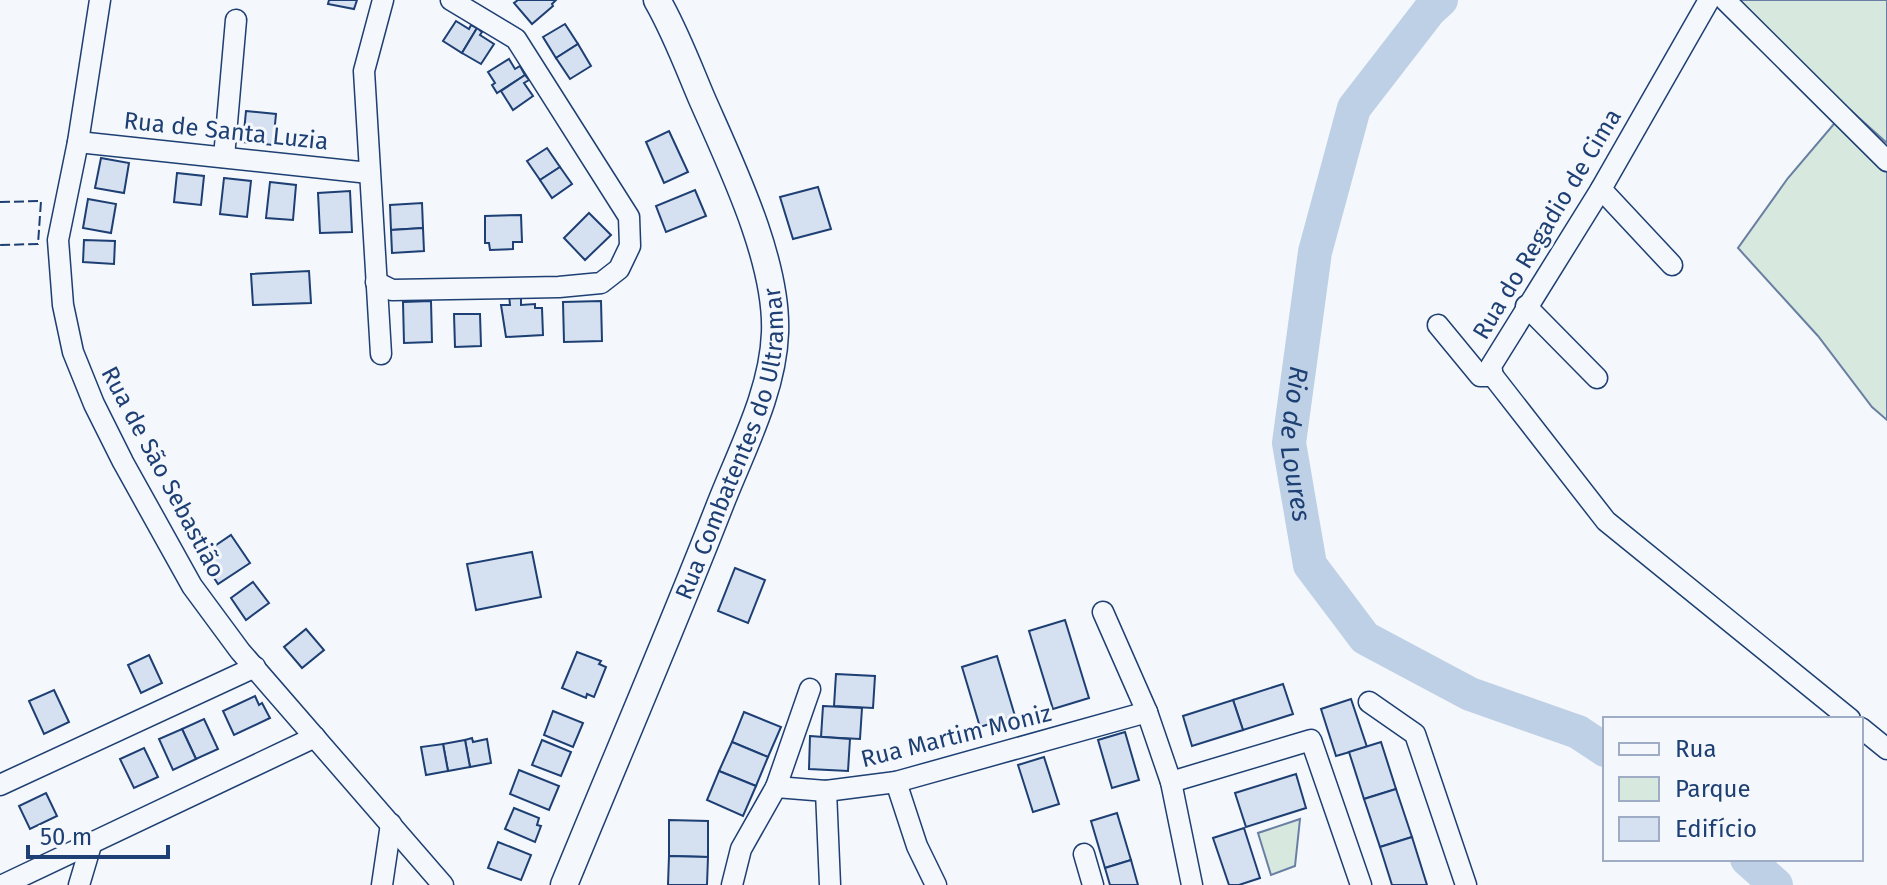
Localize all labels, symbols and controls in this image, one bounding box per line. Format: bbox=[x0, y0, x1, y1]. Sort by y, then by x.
street label: Rua do Regadio de Cima bbox=[1467, 104, 1627, 344]
street label: Rua de Santa Luzia bbox=[122, 106, 330, 156]
street label: Rua Combatentes do Ultramar bbox=[670, 285, 789, 604]
street label: Rua de São Sebastião bbox=[95, 362, 231, 582]
water label: Rio de Loures bbox=[1273, 364, 1317, 524]
street label: Rua Martim Moniz bbox=[858, 699, 1054, 773]
legend bbox=[1603, 717, 1863, 861]
text: Rua bbox=[1675, 735, 1717, 763]
text: Parque bbox=[1675, 775, 1751, 803]
scale bar bbox=[28, 809, 168, 859]
text: Edifício bbox=[1675, 815, 1757, 843]
text: 50 m bbox=[40, 823, 92, 851]

